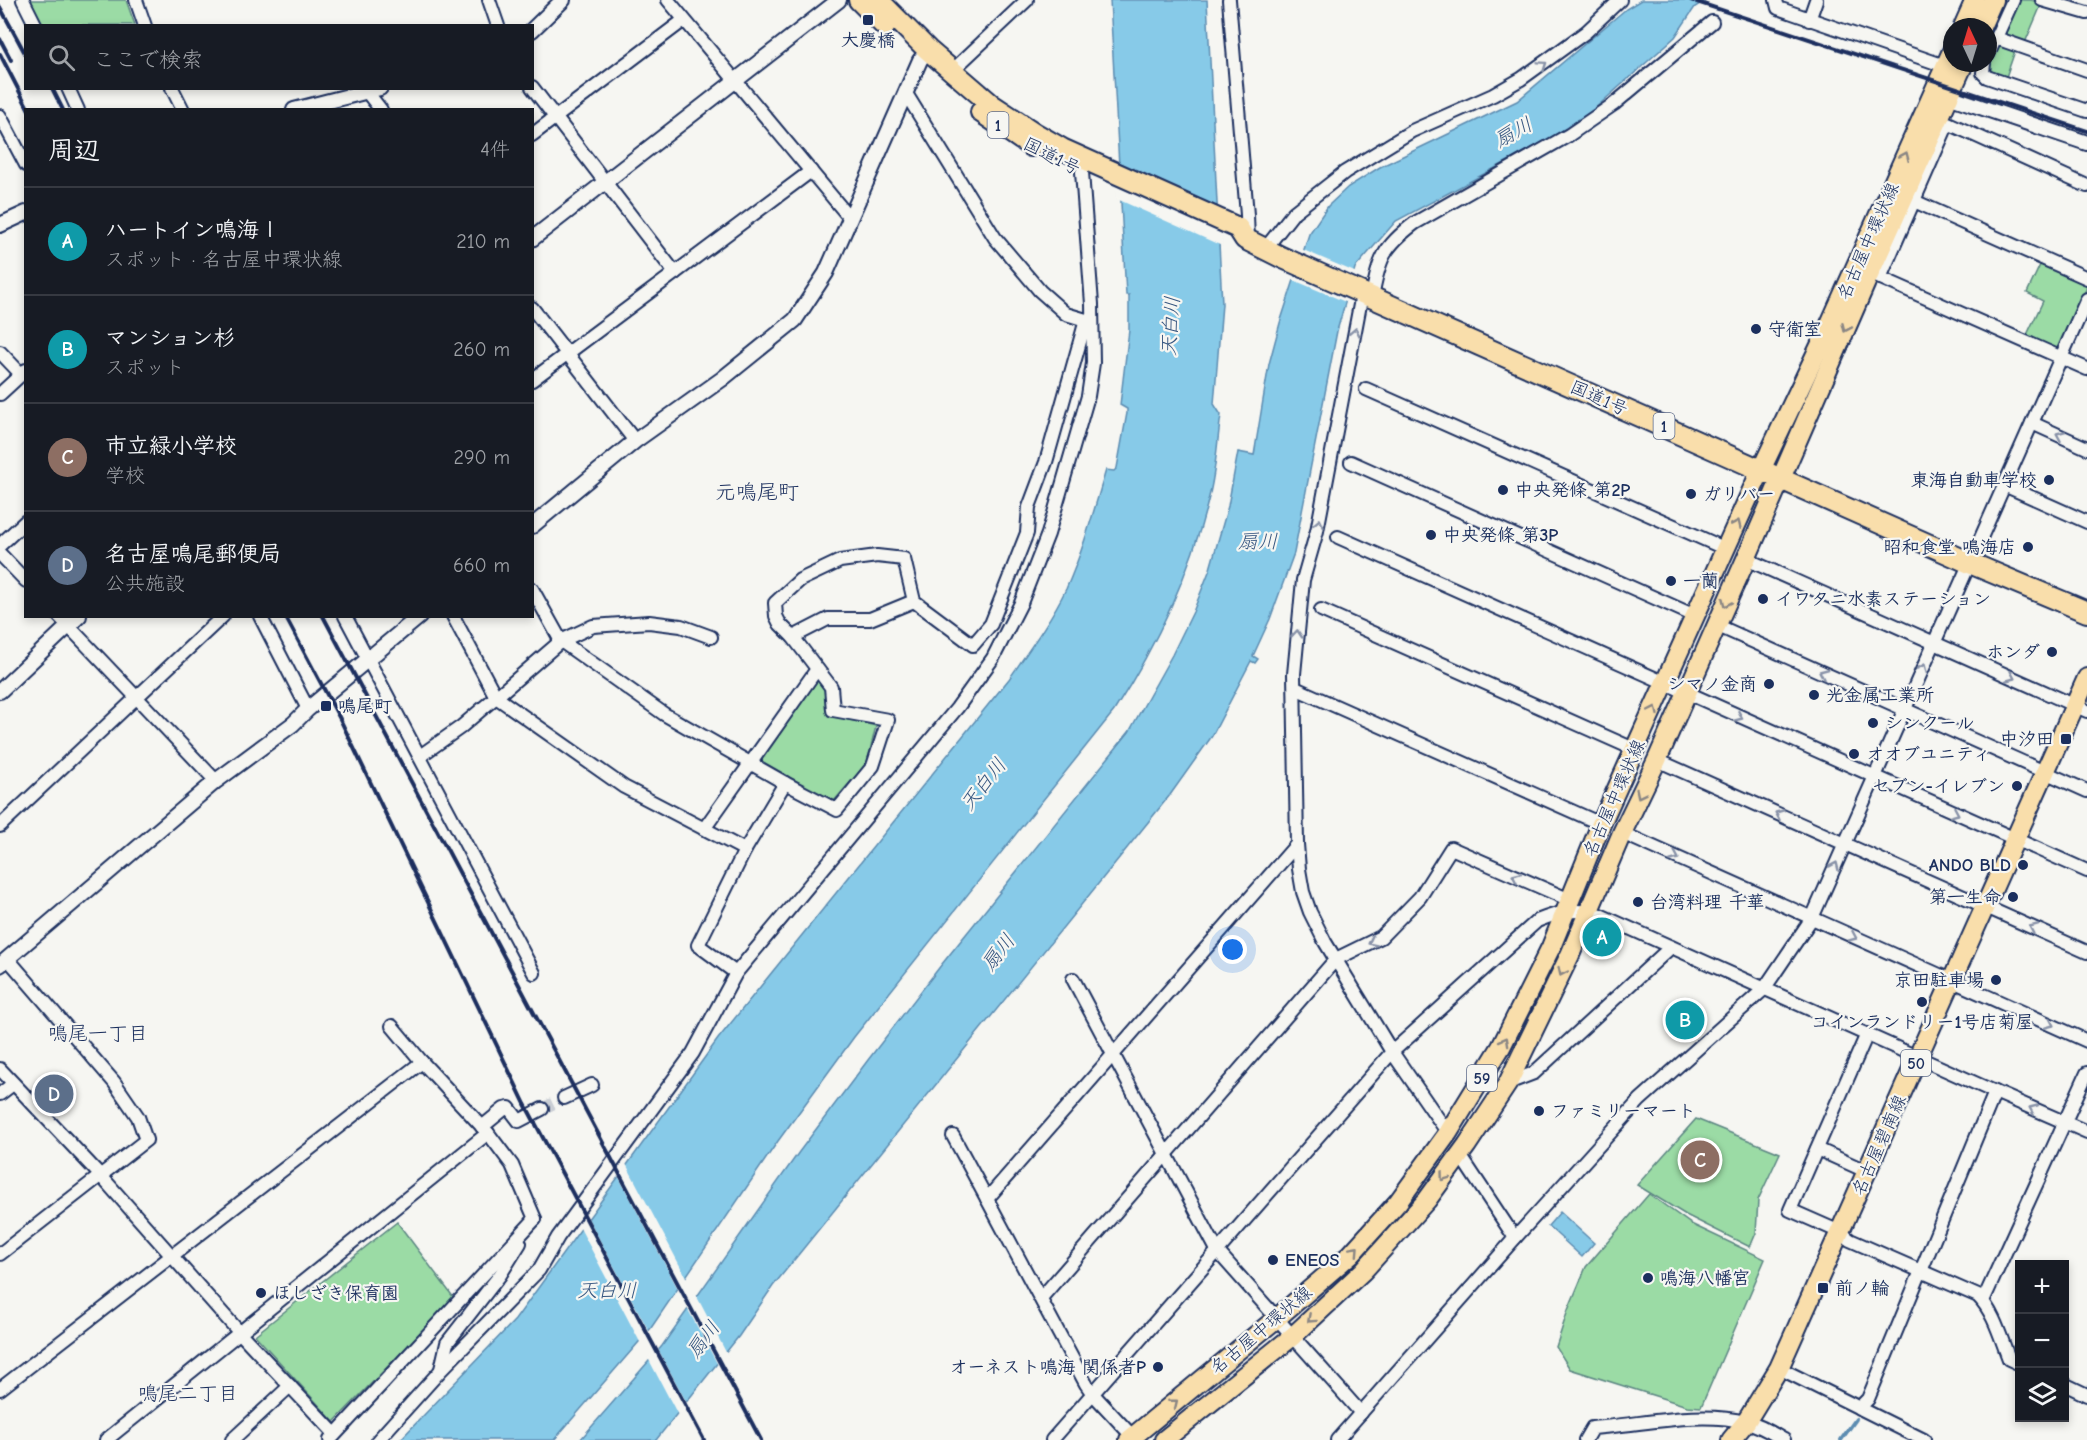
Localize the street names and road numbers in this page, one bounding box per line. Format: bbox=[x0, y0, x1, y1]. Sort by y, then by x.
road number: 1 bbox=[988, 112, 1008, 138]
street label: 国道1号 bbox=[1020, 133, 1084, 180]
street label: 名古屋中環状線 bbox=[1833, 179, 1904, 303]
street label: 国道1号 bbox=[1567, 376, 1631, 420]
road number: 1 bbox=[1654, 413, 1674, 439]
street label: 名古屋中環状線 bbox=[1579, 736, 1650, 860]
road number: 50 bbox=[1901, 1050, 1931, 1076]
road number: 59 bbox=[1467, 1065, 1497, 1091]
street label: 名古屋碧南線 bbox=[1848, 1092, 1911, 1199]
street label: 名古屋中環状線 bbox=[1206, 1282, 1316, 1379]

